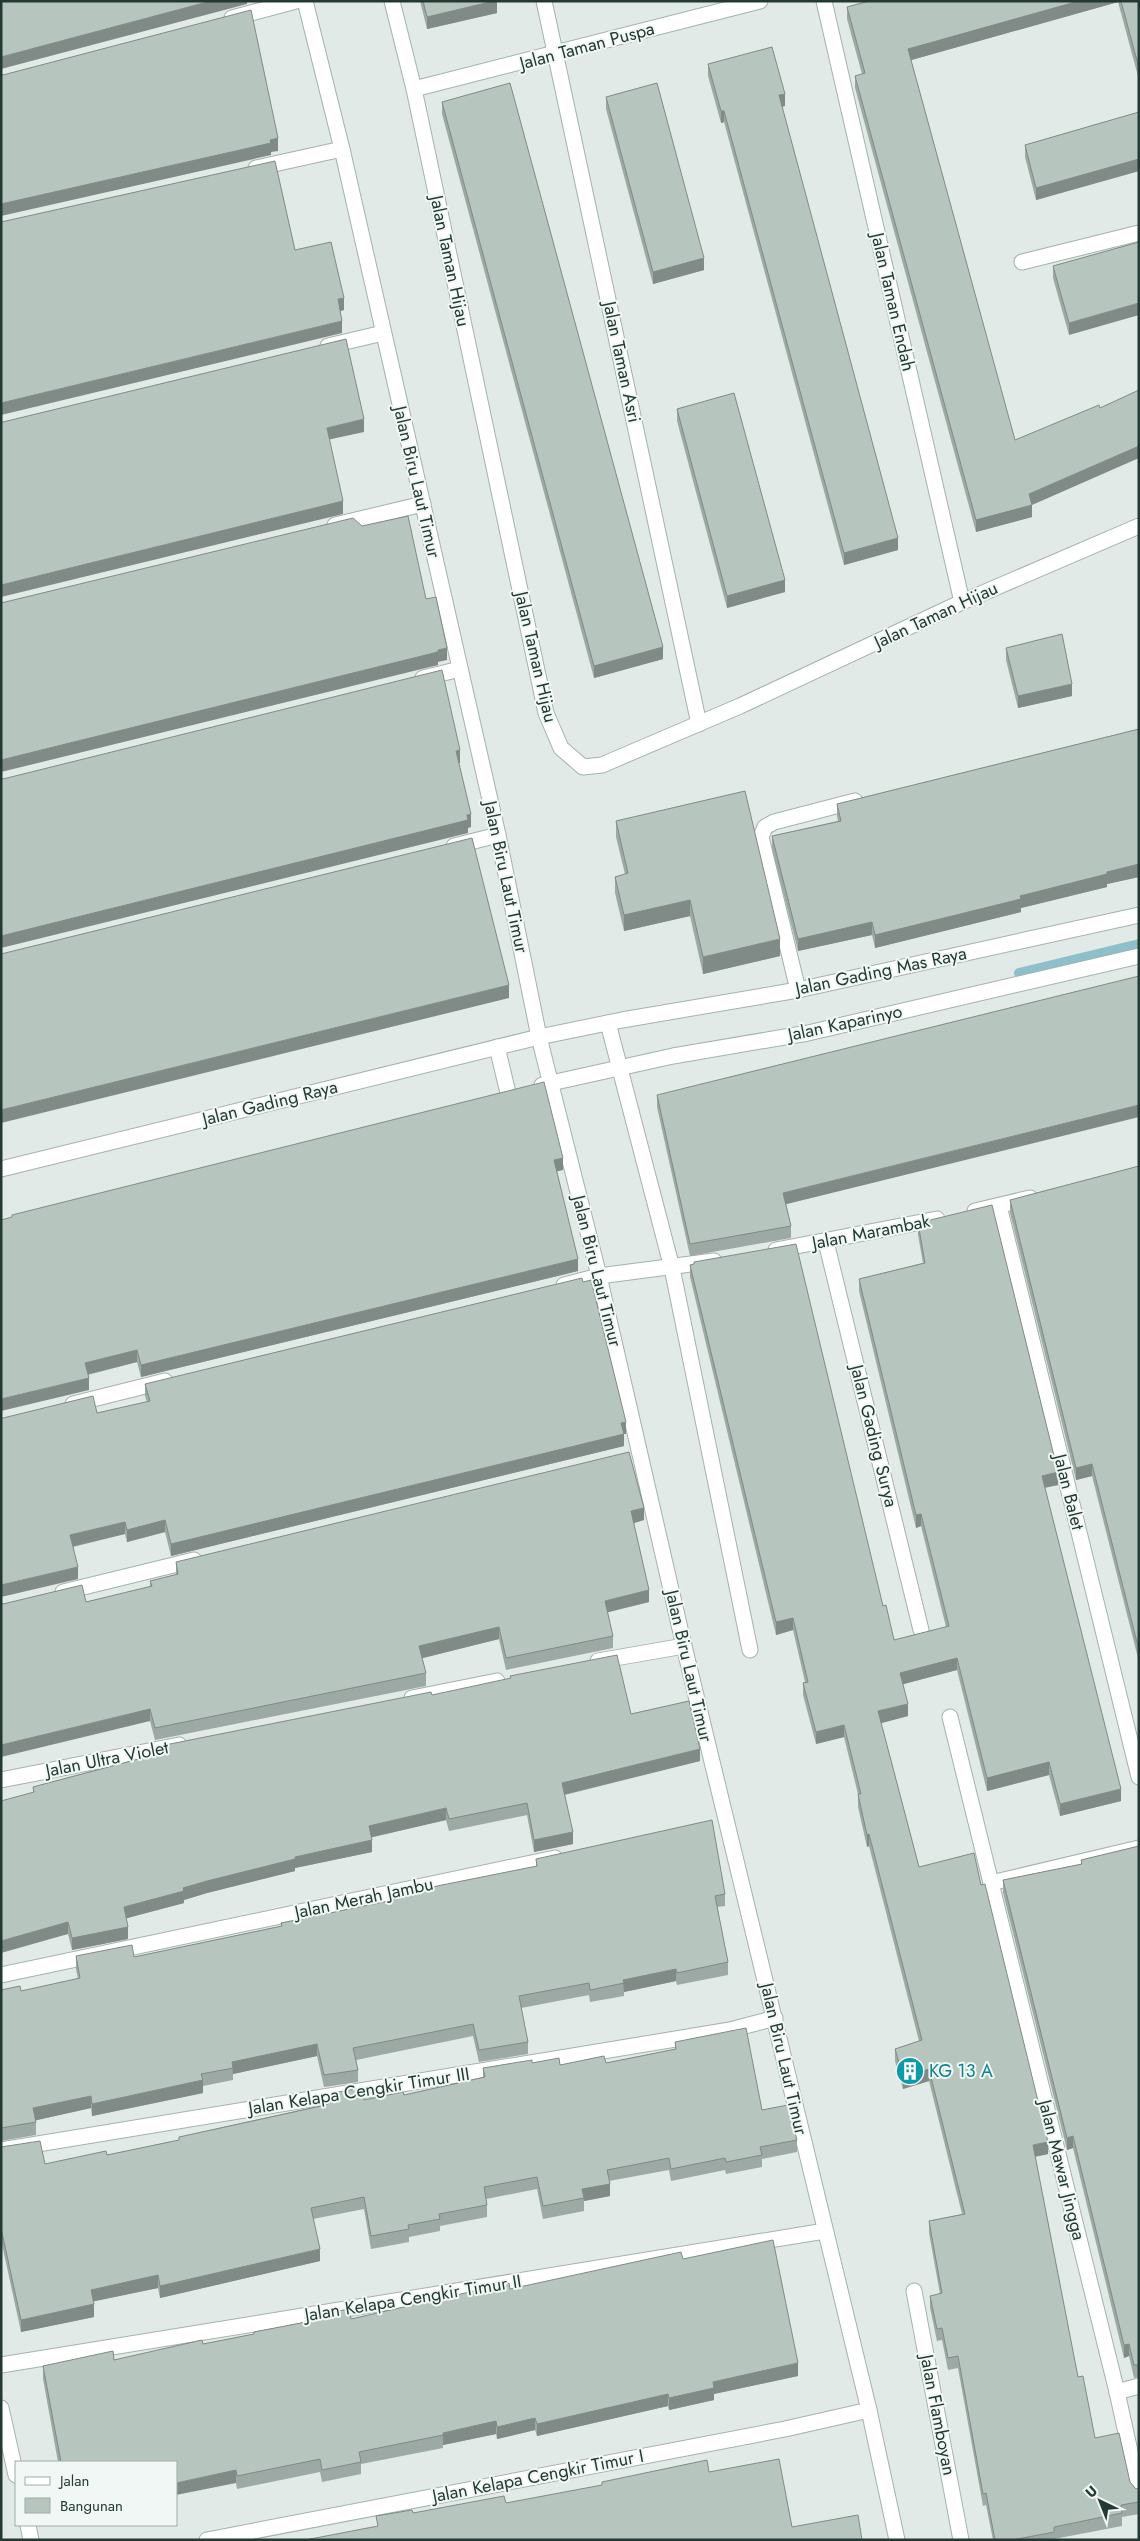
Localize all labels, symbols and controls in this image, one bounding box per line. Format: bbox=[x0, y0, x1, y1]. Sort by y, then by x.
street label: Jalan Taman Puspa bbox=[515, 16, 657, 77]
street label: Jalan Taman Hijau bbox=[423, 191, 477, 329]
street label: Jalan Taman Endah bbox=[864, 228, 922, 374]
street label: Jalan Taman Asri bbox=[596, 297, 648, 425]
street label: Jalan Biru Laut Timur bbox=[386, 402, 447, 561]
street label: Jalan Taman Hijau bbox=[868, 575, 1002, 656]
street label: Jalan Taman Hijau bbox=[508, 587, 564, 725]
street label: Jalan Biru Laut Timur bbox=[477, 797, 535, 956]
street label: Jalan Gading Mas Raya bbox=[791, 940, 969, 1002]
street label: Jalan Kaparinyo bbox=[784, 998, 905, 1048]
street label: Jalan Gading Raya bbox=[198, 1074, 340, 1133]
street label: Jalan Biru Laut Timur bbox=[565, 1191, 629, 1350]
street label: Jalan Marambak bbox=[808, 1208, 932, 1257]
street label: Jalan Gading Surya bbox=[843, 1360, 904, 1510]
street label: Jalan Balet bbox=[1047, 1450, 1091, 1533]
street label: Jalan Biru Laut Timur bbox=[658, 1586, 719, 1745]
street label: Jalan Ultra Violet bbox=[41, 1734, 171, 1784]
street label: Jalan Merah Jambu bbox=[290, 1871, 436, 1926]
street label: Jalan Biru Laut Timur bbox=[753, 1979, 814, 2138]
building icon: KG 13 A bbox=[895, 2056, 925, 2086]
place label: KG 13 A bbox=[929, 2058, 993, 2084]
street label: Jalan Kelapa Cengkir Timur III bbox=[245, 2061, 471, 2122]
street label: Jalan Mawar Jingga bbox=[1031, 2095, 1092, 2243]
street label: Jalan Kelapa Cengkir Timur II bbox=[301, 2268, 523, 2328]
street label: Jalan Flamboyan bbox=[913, 2351, 962, 2478]
street label: Jalan Kelapa Cengkir Timur I bbox=[428, 2443, 646, 2510]
legend bbox=[15, 2461, 178, 2526]
text: Jalan bbox=[58, 2470, 89, 2492]
north arrow bbox=[1075, 2476, 1125, 2526]
text: U bbox=[1081, 2481, 1102, 2502]
text: Bangunan bbox=[60, 2495, 123, 2517]

